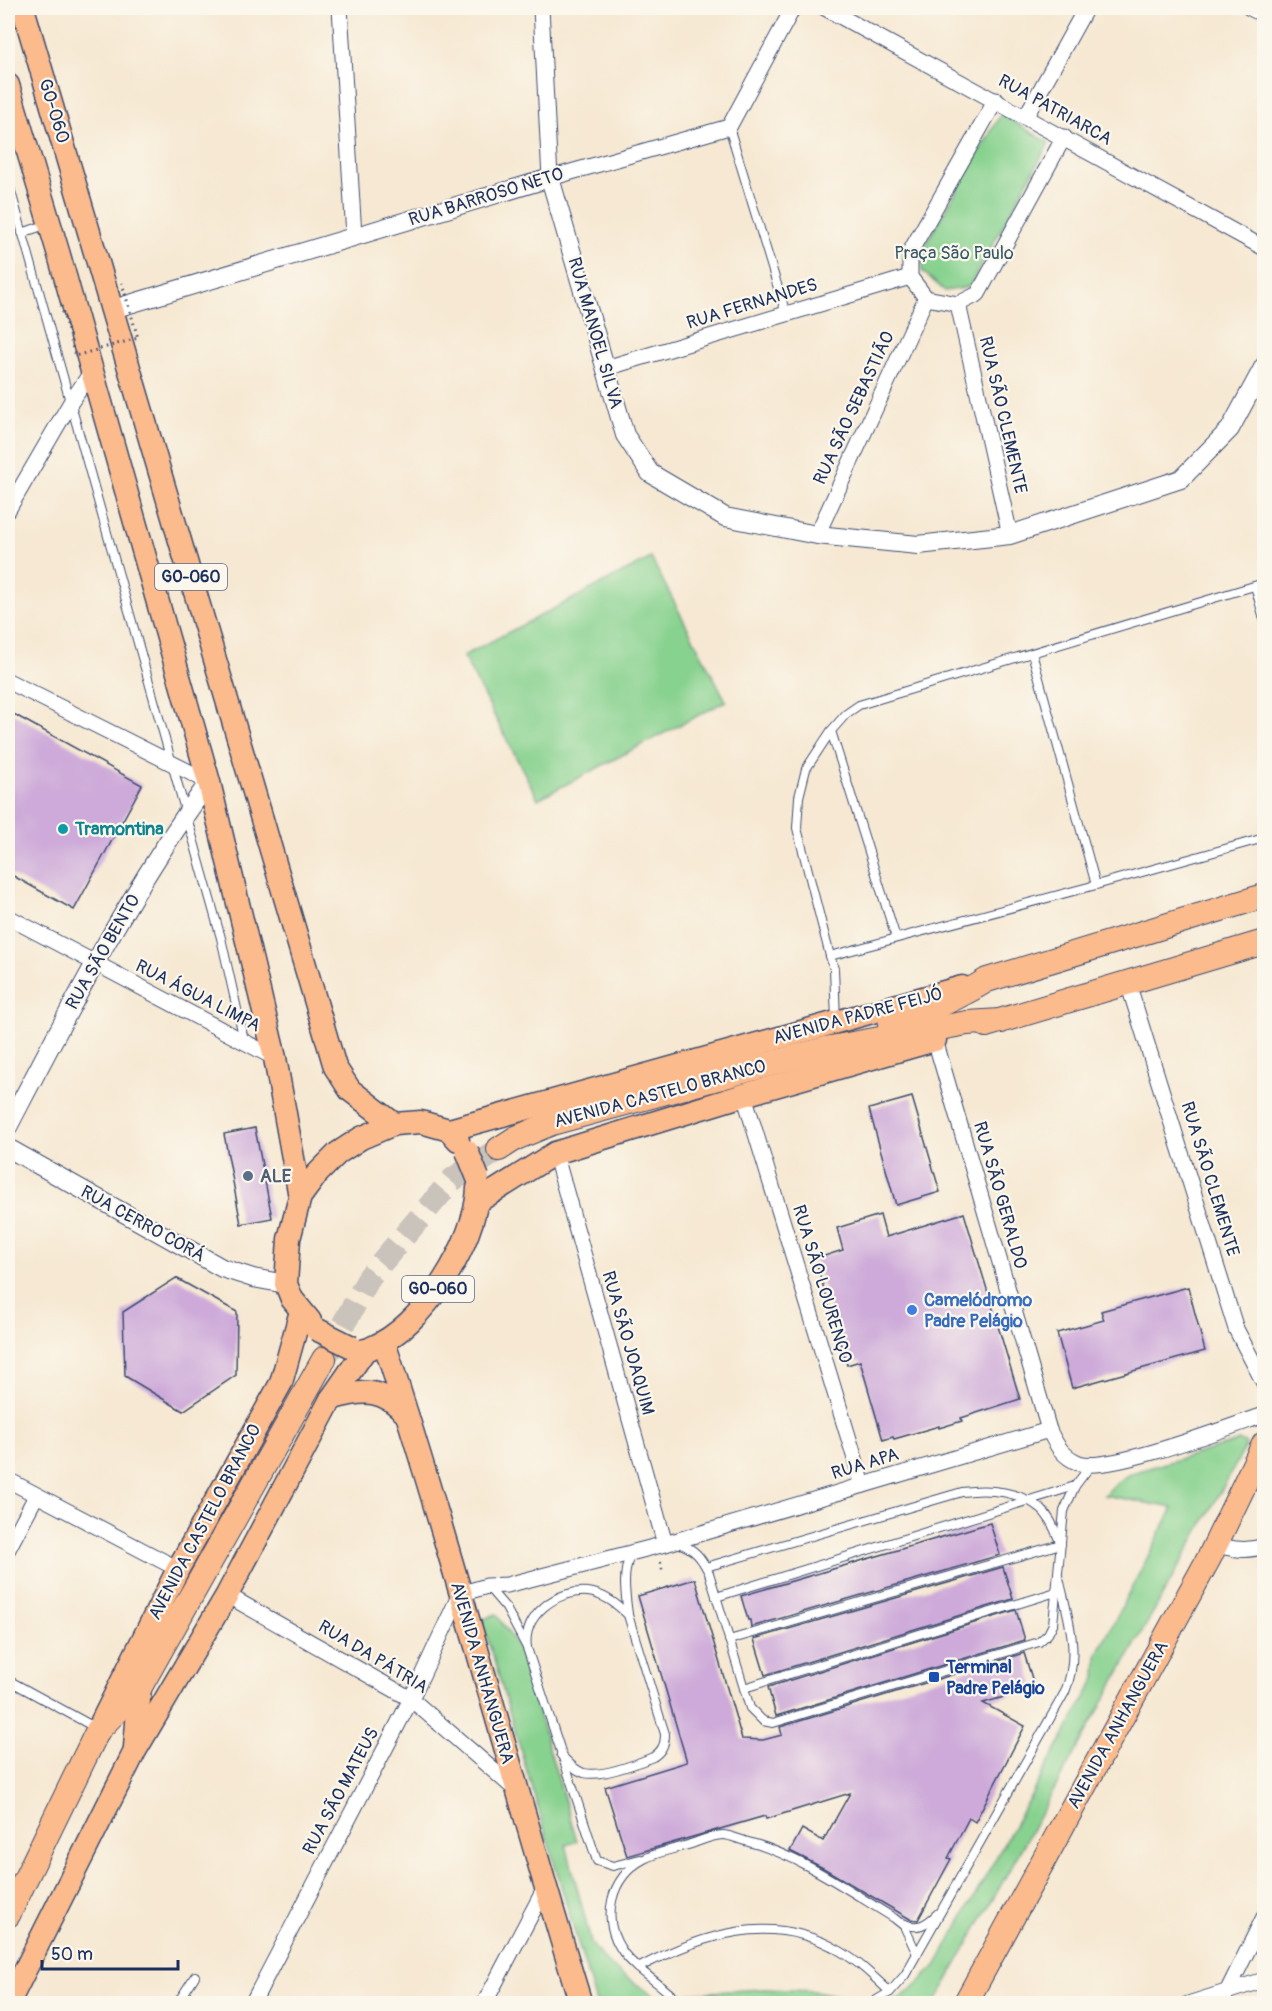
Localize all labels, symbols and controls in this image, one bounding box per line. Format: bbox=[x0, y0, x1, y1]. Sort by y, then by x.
street label: RUA PATRIARCA bbox=[994, 69, 1116, 151]
street label: GO-060 bbox=[33, 76, 75, 146]
street label: RUA BARROSO NETO bbox=[406, 162, 566, 232]
park label: Praça São Paulo bbox=[894, 242, 1014, 265]
street label: RUA MANOEL SILVA bbox=[562, 255, 628, 412]
street label: RUA FERNANDES bbox=[684, 273, 820, 335]
street label: RUA SÃO SEBASTIÃO bbox=[808, 328, 900, 488]
street label: RUA SÃO CLEMENTE bbox=[974, 334, 1032, 496]
road number: GO-060 bbox=[155, 564, 227, 590]
place label: Tramontina bbox=[74, 818, 164, 841]
marker: Tramontina bbox=[56, 822, 70, 836]
street label: RUA SÃO BENTO bbox=[61, 890, 145, 1014]
street label: RUA ÁGUA LIMPA bbox=[132, 955, 265, 1038]
street label: AVENIDA PADRE FEIJÓ bbox=[770, 981, 945, 1050]
street label: AVENIDA CASTELO BRANCO bbox=[552, 1055, 768, 1133]
street label: RUA SÃO CLEMENTE bbox=[1176, 1099, 1244, 1259]
street label: RUA SÃO GERALDO bbox=[968, 1119, 1032, 1271]
place label: ALE bbox=[260, 1165, 292, 1188]
marker: ALE bbox=[241, 1169, 255, 1183]
street label: RUA CERRO CORÁ bbox=[77, 1180, 209, 1268]
street label: RUA SÃO LOURENÇO bbox=[787, 1202, 857, 1366]
street label: RUA SÃO JOAQUIM bbox=[596, 1268, 660, 1418]
road number: GO-060 bbox=[402, 1276, 474, 1302]
place label: Camelódromo Padre Pelágio bbox=[924, 1289, 1032, 1333]
marker: Camelódromo Padre Pelágio bbox=[905, 1303, 919, 1317]
street label: AVENIDA CASTELO BRANCO bbox=[144, 1420, 266, 1624]
street label: RUA APA bbox=[829, 1443, 902, 1485]
street label: AVENIDA ANHANGUERA bbox=[445, 1579, 519, 1767]
street label: RUA DA PÁTRIA bbox=[314, 1615, 432, 1699]
street label: AVENIDA ANHANGUERA bbox=[1062, 1637, 1174, 1813]
place label: Terminal Padre Pelágio bbox=[945, 1656, 1045, 1700]
marker: Terminal Padre Pelágio bbox=[927, 1670, 941, 1684]
street label: RUA SÃO MATEUS bbox=[298, 1723, 384, 1859]
scale bar bbox=[42, 1933, 178, 1971]
text: 50 m bbox=[51, 1943, 93, 1966]

